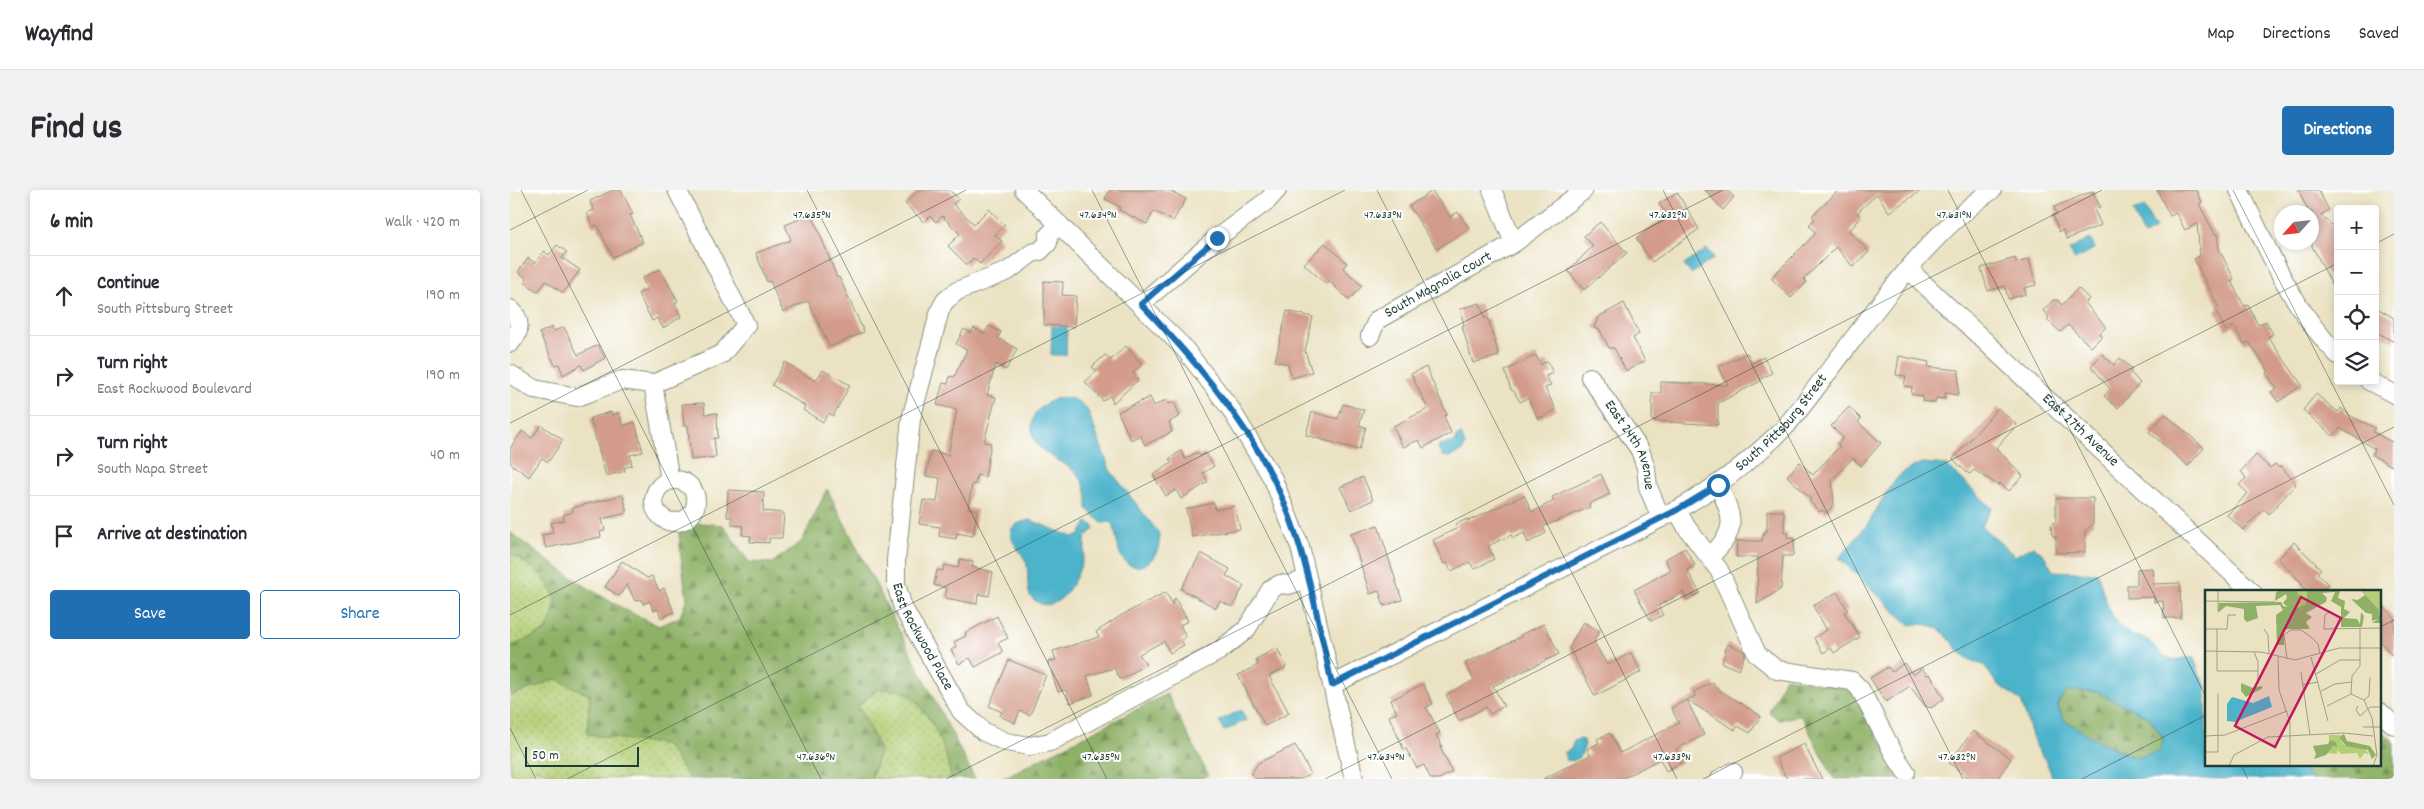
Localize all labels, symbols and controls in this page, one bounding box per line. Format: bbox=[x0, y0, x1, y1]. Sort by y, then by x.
text: Wayfind bbox=[25, 18, 93, 52]
text: Map bbox=[2207, 22, 2234, 47]
text: Directions bbox=[2262, 22, 2331, 47]
text: Saved bbox=[2359, 22, 2399, 47]
text: Find us bbox=[30, 105, 122, 155]
button: Directions bbox=[2282, 106, 2394, 155]
north arrow bbox=[2274, 205, 2319, 250]
map controls bbox=[2334, 205, 2379, 385]
button: + bbox=[2334, 205, 2379, 250]
text: 47.635°N bbox=[793, 207, 831, 224]
text: 47.634°N bbox=[1079, 207, 1117, 224]
text: 47.633°N bbox=[1364, 207, 1402, 224]
text: 47.632°N bbox=[1649, 207, 1687, 224]
text: 47.631°N bbox=[1936, 207, 1972, 224]
text: 6 min bbox=[50, 208, 93, 238]
text: Walk · 420 m bbox=[385, 211, 460, 234]
route end bbox=[1206, 227, 1229, 250]
street label: South Magnolia Court bbox=[1381, 246, 1497, 324]
button: − bbox=[2334, 250, 2379, 295]
text: Continue bbox=[97, 271, 159, 298]
icon: ahead bbox=[50, 282, 78, 310]
text: 190 m bbox=[426, 284, 460, 307]
button: locate bbox=[2334, 295, 2379, 340]
text: South Pittsburg Street bbox=[97, 298, 233, 321]
button: layers bbox=[2334, 340, 2379, 385]
text: Turn right bbox=[97, 351, 168, 378]
icon: right bbox=[50, 362, 78, 390]
text: 190 m bbox=[426, 364, 460, 387]
street label: South Pittsburg Street bbox=[1731, 369, 1834, 478]
text: East Rockwood Boulevard bbox=[97, 378, 252, 401]
street label: East 27th Avenue bbox=[2037, 389, 2124, 473]
street label: East 24th Avenue bbox=[1598, 396, 1659, 491]
text: Turn right bbox=[97, 431, 168, 458]
icon: right bbox=[50, 442, 78, 470]
text: 40 m bbox=[430, 444, 460, 467]
text: South Napa Street bbox=[97, 458, 208, 481]
route start bbox=[1707, 474, 1730, 497]
icon: arrive bbox=[50, 522, 78, 550]
text: Arrive at destination bbox=[97, 522, 247, 549]
street label: East Rockwood Place bbox=[885, 580, 959, 695]
button: Save bbox=[50, 590, 250, 639]
button: Share bbox=[260, 590, 460, 639]
inset map bbox=[2205, 590, 2382, 766]
scale bar bbox=[525, 744, 639, 767]
text: 50 m bbox=[532, 746, 559, 766]
text: 47.636°N bbox=[797, 749, 835, 766]
text: 47.635°N bbox=[1082, 749, 1120, 766]
text: 47.634°N bbox=[1367, 749, 1405, 766]
text: 47.633°N bbox=[1653, 749, 1691, 766]
text: 47.632°N bbox=[1938, 749, 1976, 766]

